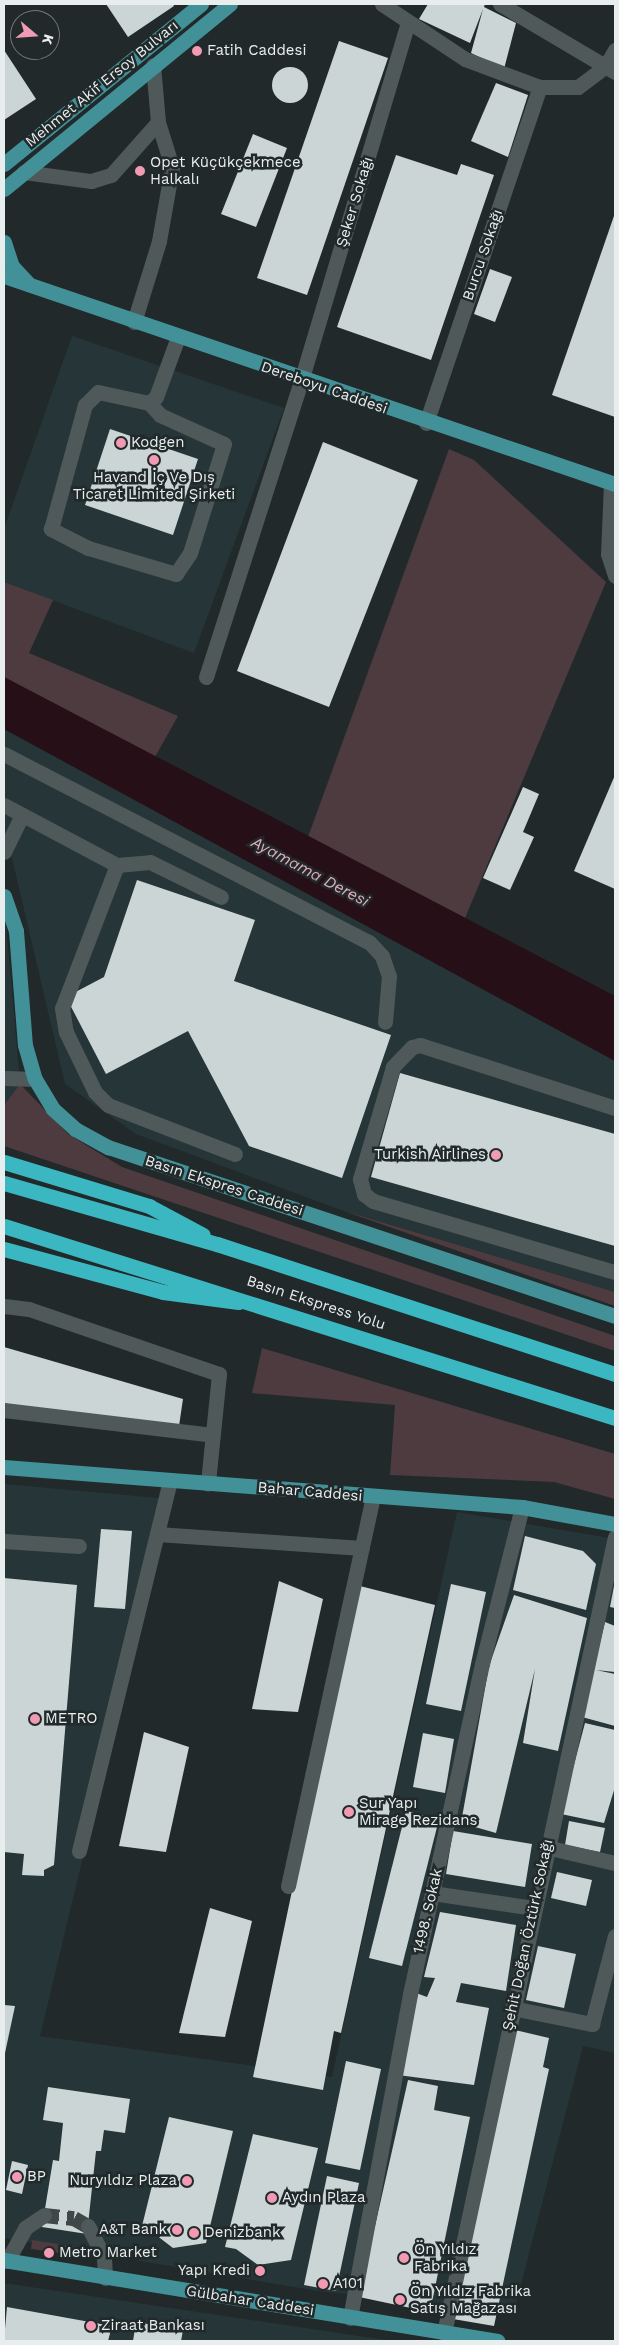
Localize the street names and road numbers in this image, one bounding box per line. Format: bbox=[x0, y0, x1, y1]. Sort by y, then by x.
street label: Mehmet Akif Ersoy Bulvarı bbox=[21, 16, 183, 152]
street label: Şeker Sokağı bbox=[333, 155, 377, 249]
street label: Burcu Sokağı bbox=[459, 207, 507, 303]
street label: Dereboyu Caddesi bbox=[258, 358, 390, 418]
street label: Basın Ekspres Caddesi bbox=[143, 1152, 305, 1220]
street label: Basın Ekspress Yolu bbox=[244, 1272, 388, 1334]
street label: Bahar Caddesi bbox=[257, 1478, 363, 1506]
street label: Şehit Doğan Öztürk Sokağı bbox=[499, 1838, 557, 2032]
street label: 1498. Sokak bbox=[409, 1867, 447, 1955]
street label: Gülbahar Caddesi bbox=[185, 2282, 315, 2320]

